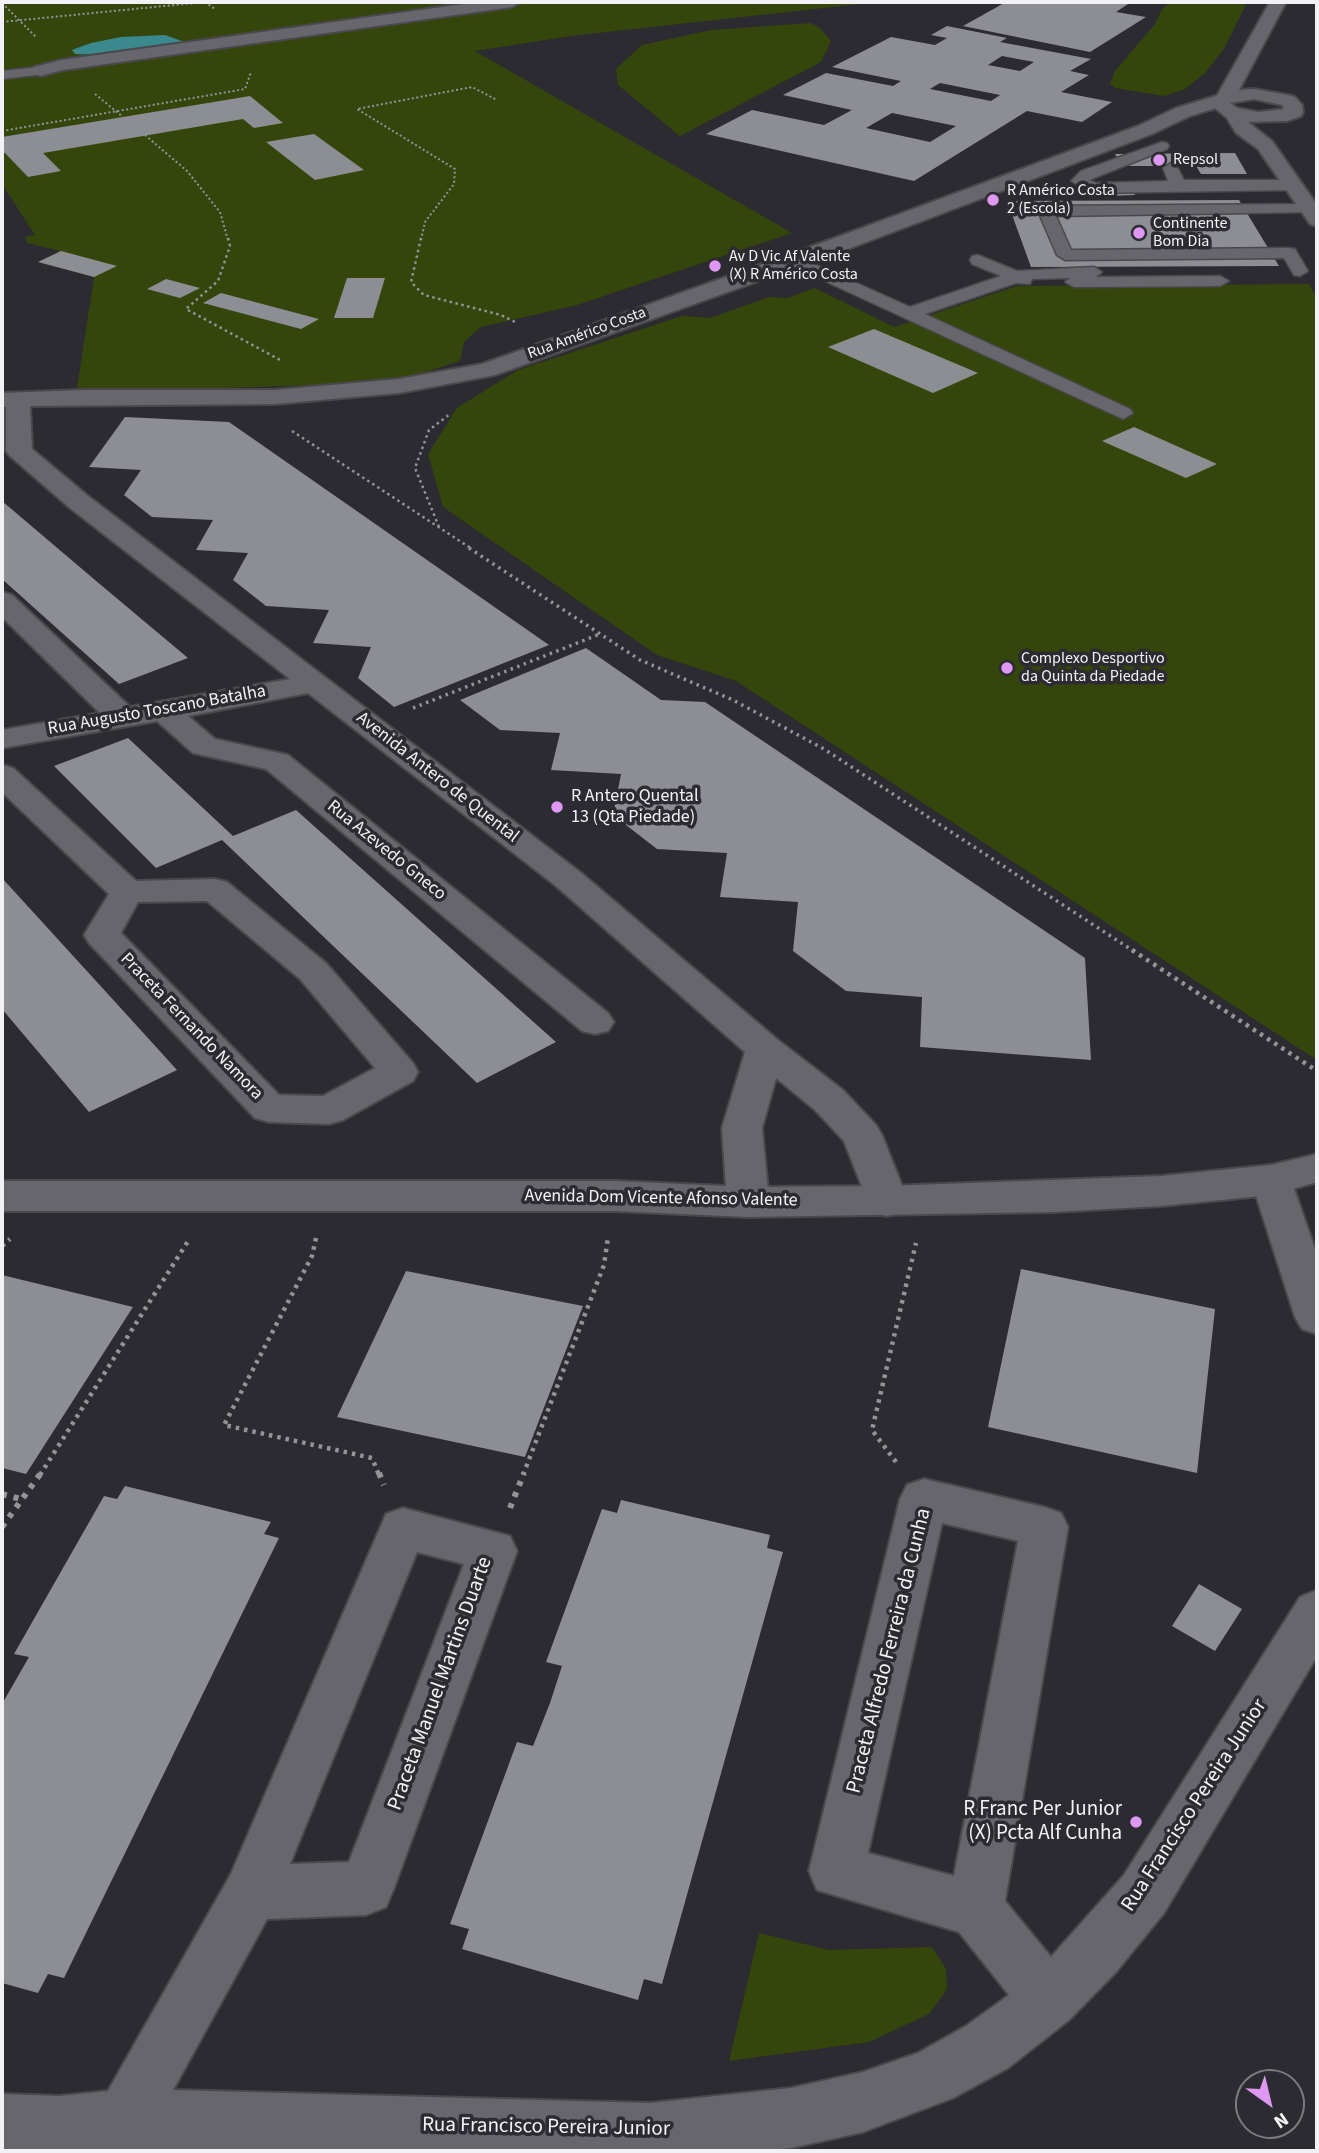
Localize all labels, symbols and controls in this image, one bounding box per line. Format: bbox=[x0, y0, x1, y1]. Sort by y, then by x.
place label: Repsol bbox=[1173, 150, 1218, 170]
marker: Repsol bbox=[1151, 152, 1167, 168]
place label: R Américo Costa 2 (Escola) bbox=[1007, 181, 1115, 219]
marker: R Américo Costa 2 (Escola) bbox=[985, 192, 1001, 208]
place label: Continente Bom Dia bbox=[1153, 214, 1227, 252]
marker: Continente Bom Dia bbox=[1131, 225, 1147, 241]
place label: Av D Vic Af Valente (X) R Américo Costa bbox=[729, 247, 858, 285]
marker: Av D Vic Af Valente (X) R Américo Costa bbox=[707, 258, 723, 274]
street label: Rua Américo Costa bbox=[525, 304, 649, 364]
place label: Complexo Desportivo da Quinta da Piedade bbox=[1021, 649, 1165, 687]
marker: Complexo Desportivo da Quinta da Piedade bbox=[999, 660, 1015, 676]
street label: Rua Augusto Toscano Batalha bbox=[46, 681, 268, 741]
street label: Avenida Antero de Quental bbox=[352, 708, 522, 848]
place label: R Antero Quental 13 (Qta Piedade) bbox=[571, 786, 699, 828]
street label: Rua Azevedo Gneco bbox=[322, 796, 450, 906]
marker: R Antero Quental 13 (Qta Piedade) bbox=[549, 799, 565, 815]
street label: Praceta Fernando Namora bbox=[115, 949, 267, 1105]
street label: Avenida Dom Vicente Afonso Valente bbox=[524, 1186, 798, 1212]
street label: Praceta Alfredo Ferreira da Cunha bbox=[842, 1506, 938, 1796]
street label: Praceta Manuel Martins Duarte bbox=[383, 1554, 499, 1814]
street label: Rua Francisco Pereira Junior bbox=[1117, 1695, 1273, 1917]
place label: R Franc Per Junior (X) Pcta Alf Cunha bbox=[963, 1797, 1122, 1847]
marker: R Franc Per Junior (X) Pcta Alf Cunha bbox=[1128, 1814, 1144, 1830]
north arrow bbox=[1235, 2069, 1305, 2139]
text: N bbox=[1268, 2105, 1294, 2135]
street label: Rua Francisco Pereira Junior bbox=[422, 2113, 670, 2143]

